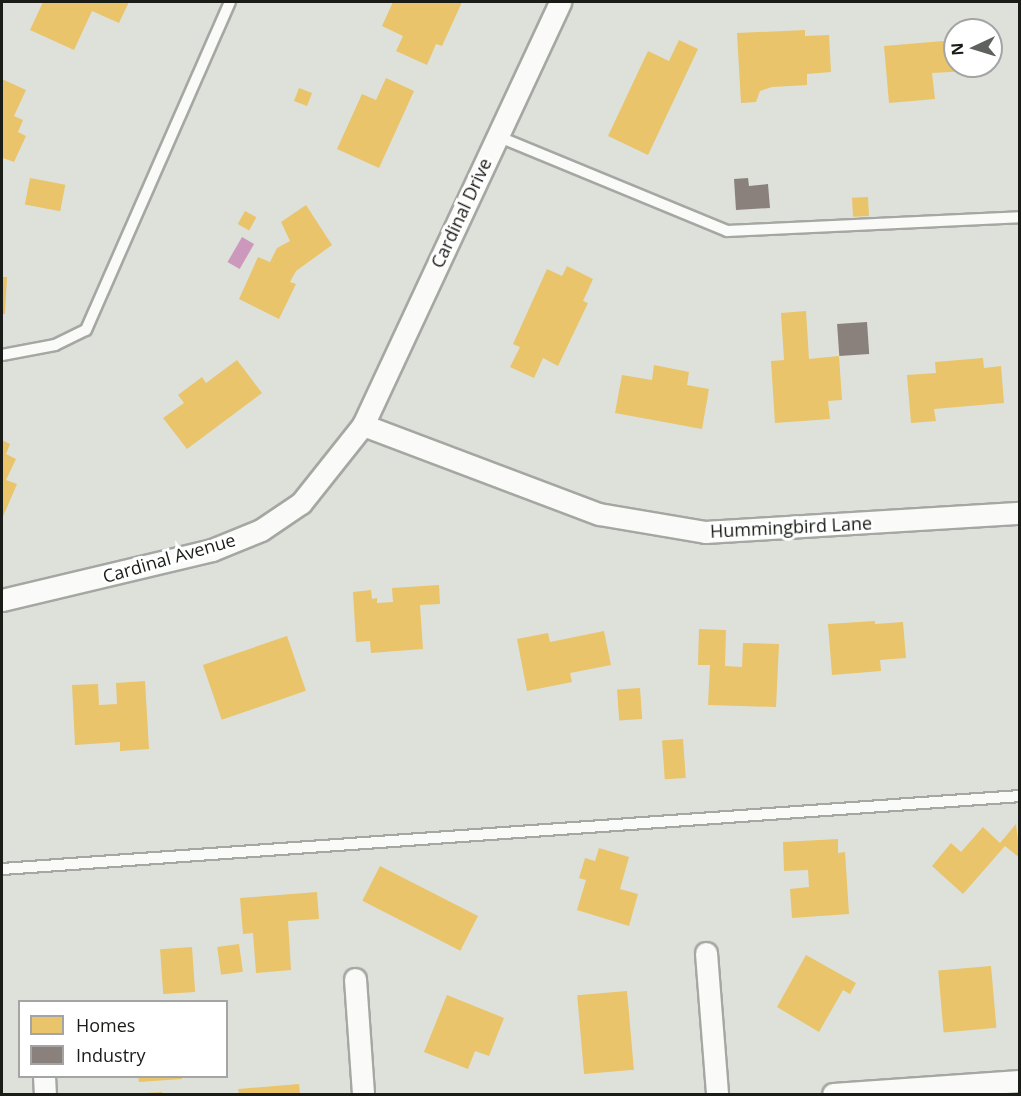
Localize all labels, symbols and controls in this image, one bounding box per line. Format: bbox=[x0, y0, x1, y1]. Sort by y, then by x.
north arrow bbox=[943, 18, 1003, 78]
text: N bbox=[946, 42, 968, 56]
street label: Cardinal Drive bbox=[426, 155, 496, 271]
street label: Hummingbird Lane bbox=[709, 512, 873, 542]
street label: Cardinal Avenue bbox=[100, 529, 238, 587]
legend bbox=[18, 1000, 228, 1078]
text: Homes bbox=[76, 1013, 135, 1037]
text: Industry bbox=[76, 1043, 146, 1067]

